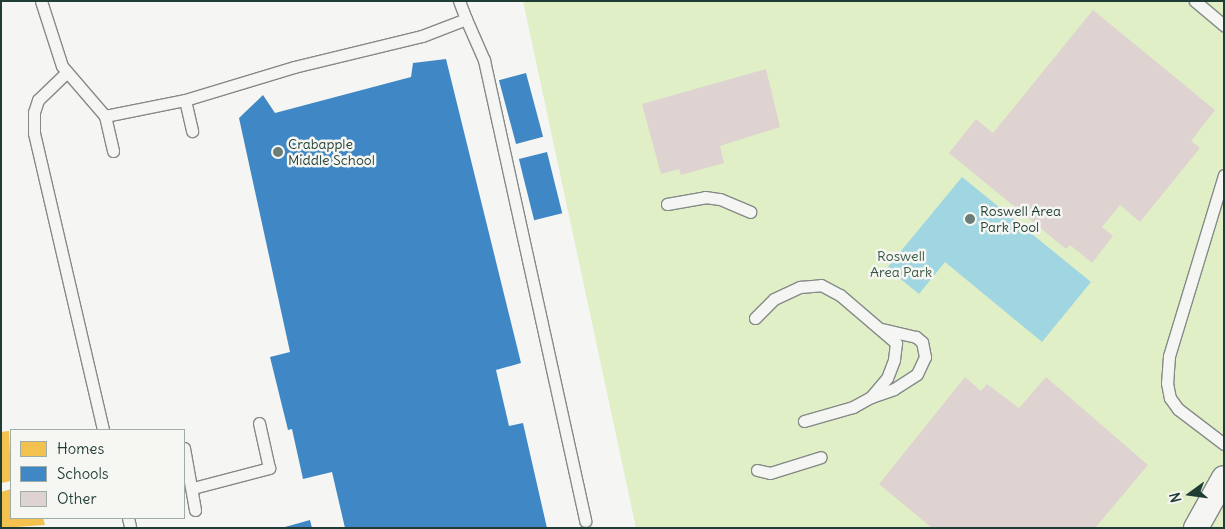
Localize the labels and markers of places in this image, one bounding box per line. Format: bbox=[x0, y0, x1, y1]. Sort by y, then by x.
place label: Crabapple Middle School bbox=[288, 136, 375, 168]
marker: Crabapple Middle School bbox=[272, 146, 284, 158]
place label: Roswell Area Park Pool bbox=[980, 203, 1061, 236]
marker: Roswell Area Park Pool bbox=[964, 213, 976, 225]

